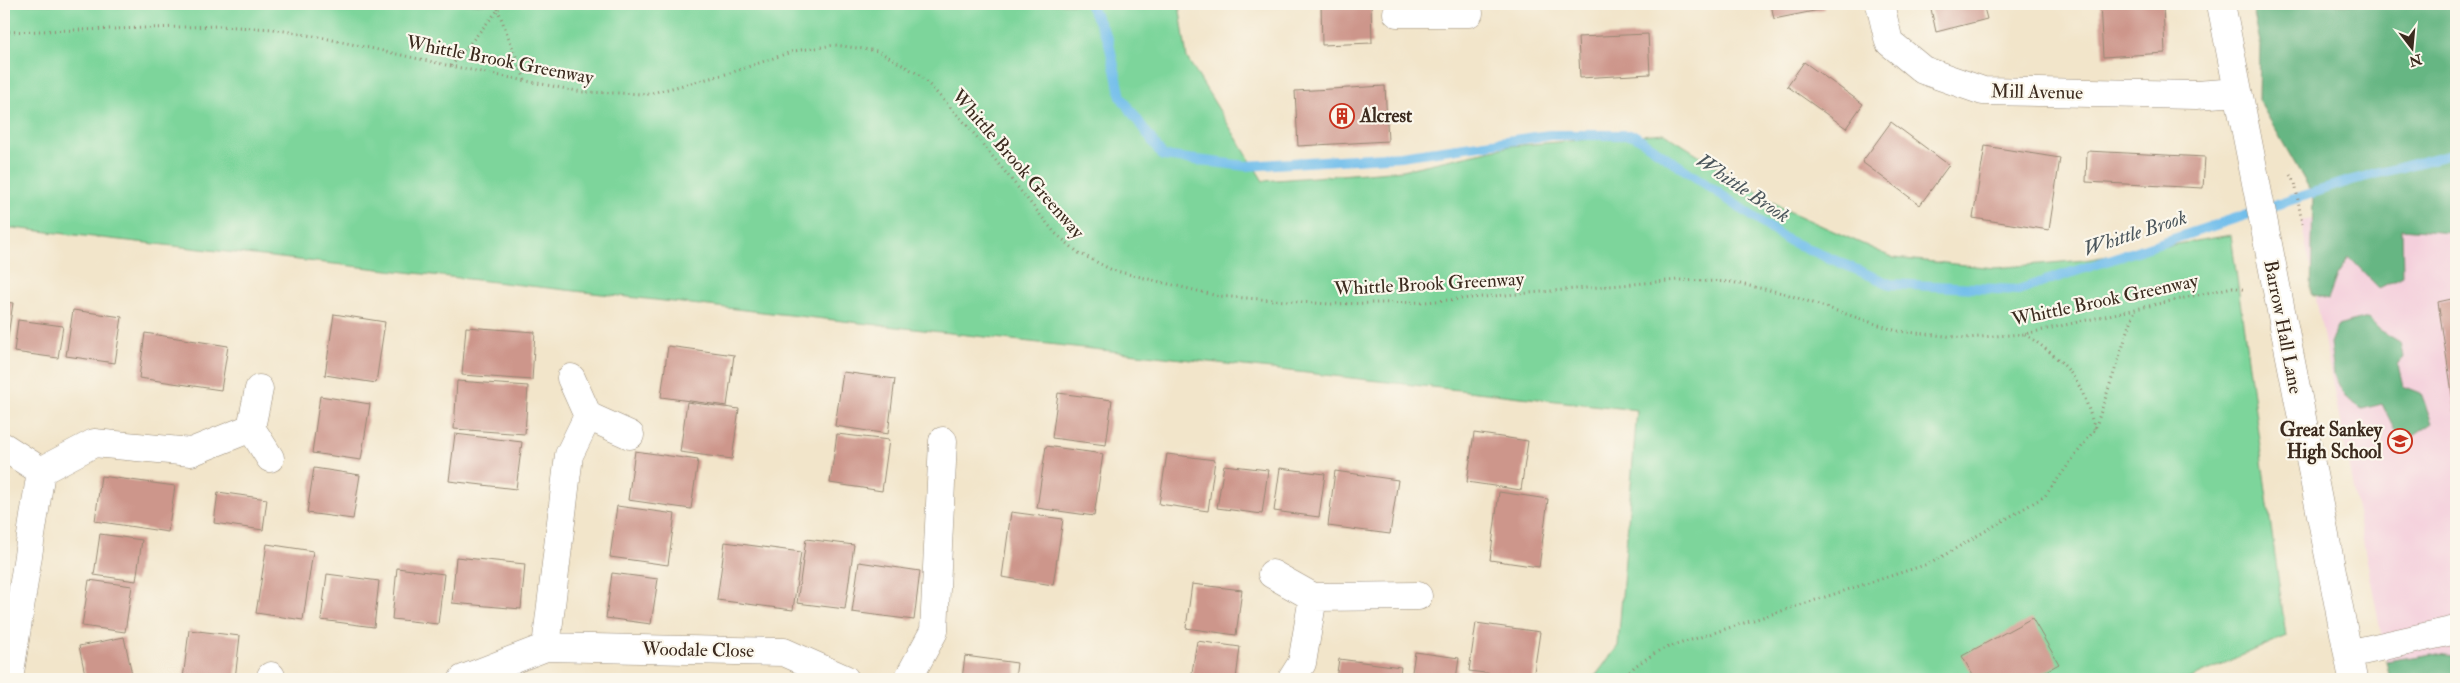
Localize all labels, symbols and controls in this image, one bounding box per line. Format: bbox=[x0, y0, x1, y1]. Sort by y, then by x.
north arrow bbox=[2388, 22, 2438, 72]
street label: Whittle Brook Greenway bbox=[403, 30, 596, 90]
text: N bbox=[2407, 50, 2425, 70]
street label: Mill Avenue bbox=[1991, 79, 2083, 105]
street label: Whittle Brook Greenway bbox=[946, 84, 1090, 244]
building icon: Alcrest bbox=[1329, 103, 1355, 129]
place label: Alcrest bbox=[1359, 104, 1413, 128]
water label: Whittle Brook bbox=[1692, 148, 1794, 228]
water label: Whittle Brook bbox=[2080, 205, 2190, 261]
street label: Barrow Hall Lane bbox=[2258, 258, 2308, 396]
street label: Whittle Brook Greenway bbox=[1332, 267, 1525, 301]
street label: Whittle Brook Greenway bbox=[2008, 268, 2201, 332]
place label: Great Sankey High School bbox=[2280, 418, 2383, 465]
school or university icon: Great Sankey High School bbox=[2387, 428, 2413, 454]
street label: Woodale Close bbox=[641, 637, 754, 663]

